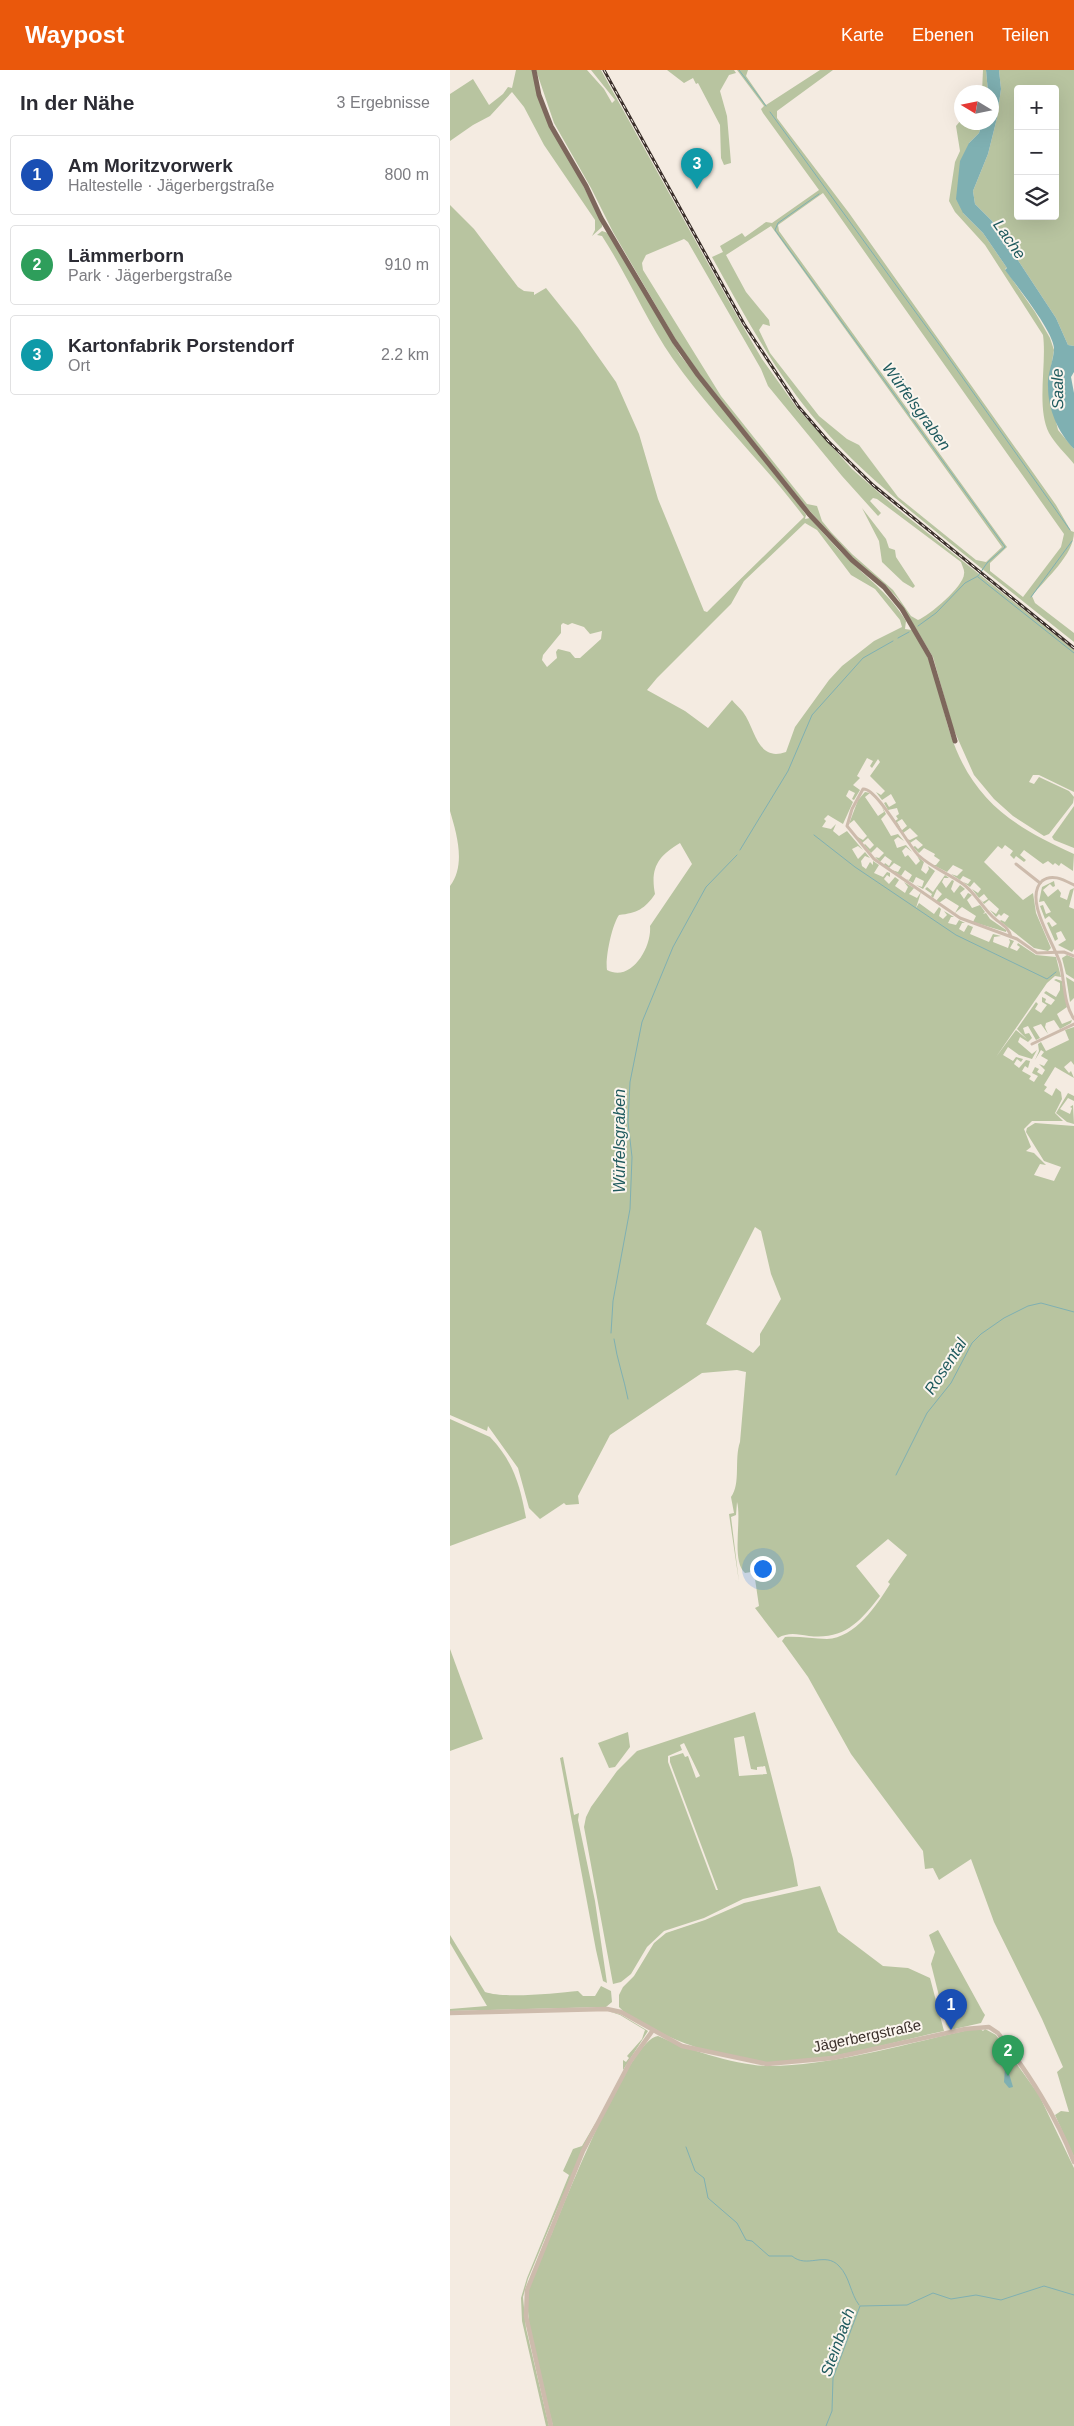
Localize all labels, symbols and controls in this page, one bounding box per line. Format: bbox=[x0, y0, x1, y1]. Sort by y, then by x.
text: Waypost bbox=[25, 21, 124, 48]
text: Karte bbox=[841, 25, 884, 45]
text: Ebenen bbox=[912, 25, 974, 45]
text: Teilen bbox=[1002, 25, 1049, 45]
north arrow bbox=[954, 85, 999, 130]
map controls bbox=[1014, 85, 1059, 220]
button: + bbox=[1014, 85, 1059, 130]
text: In der Nähe bbox=[20, 91, 134, 114]
text: 3 Ergebnisse bbox=[337, 94, 430, 111]
button: − bbox=[1014, 130, 1059, 175]
pin: 3 bbox=[681, 148, 713, 189]
text: Am Moritzvorwerk bbox=[68, 155, 233, 176]
text: 1 bbox=[33, 166, 41, 183]
text: 800 m bbox=[385, 166, 429, 183]
button: layers bbox=[1014, 175, 1059, 220]
text: Haltestelle · Jägerbergstraße bbox=[68, 177, 274, 194]
water label: Lache bbox=[990, 217, 1029, 262]
text: Lämmerborn bbox=[68, 245, 184, 266]
text: 2 bbox=[33, 256, 41, 273]
text: 910 m bbox=[385, 256, 429, 273]
text: Park · Jägerbergstraße bbox=[68, 267, 233, 284]
text: Kartonfabrik Porstendorf bbox=[68, 335, 294, 356]
text: 3 bbox=[33, 346, 41, 363]
text: 2.2 km bbox=[381, 346, 429, 363]
text: Ort bbox=[68, 357, 90, 374]
water label: Würfelsgraben bbox=[879, 359, 954, 453]
water label: Saale bbox=[1049, 368, 1066, 410]
water label: Würfelsgraben bbox=[611, 1089, 628, 1193]
water label: Rosental bbox=[921, 1335, 970, 1397]
your location bbox=[750, 1556, 776, 1582]
pin: 1 bbox=[935, 1989, 967, 2030]
street label: Jägerbergstraße bbox=[811, 2016, 922, 2055]
pin: 2 bbox=[992, 2035, 1024, 2076]
water label: Steinbach bbox=[817, 2306, 858, 2379]

